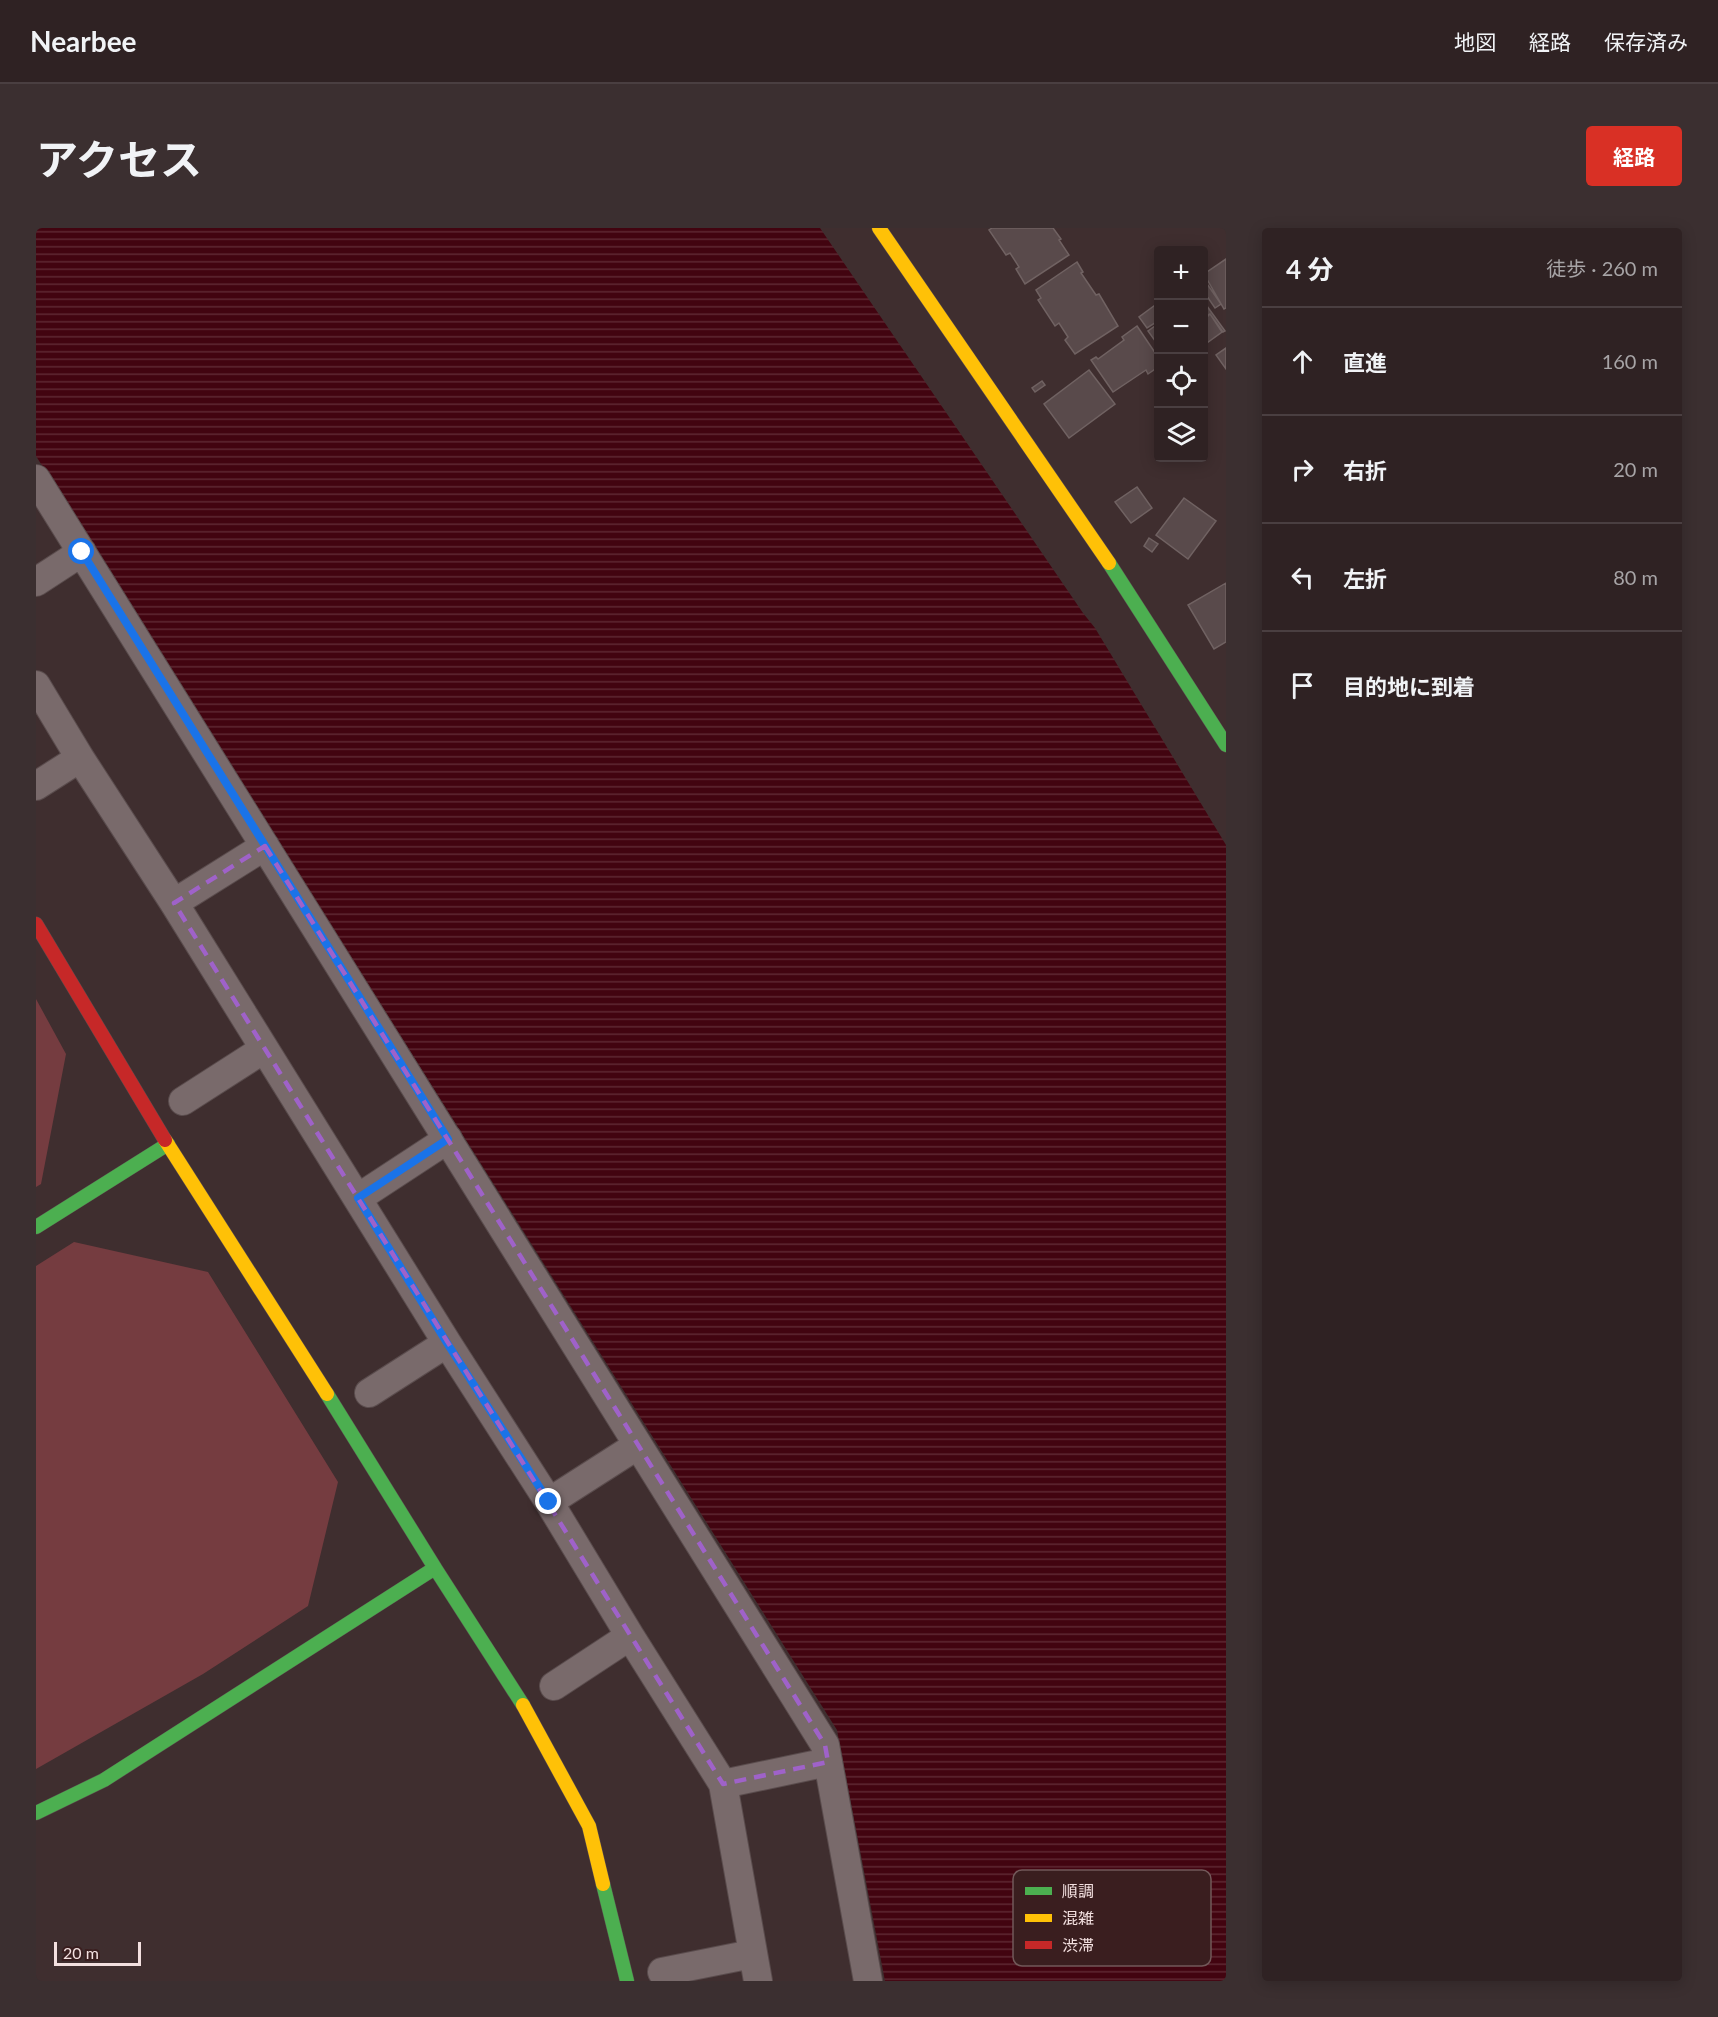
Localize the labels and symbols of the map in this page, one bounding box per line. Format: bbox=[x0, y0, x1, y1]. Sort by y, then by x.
route start bbox=[68, 538, 94, 564]
route end bbox=[535, 1488, 561, 1514]
legend bbox=[1013, 1870, 1211, 1966]
text: 順調 bbox=[1062, 1881, 1094, 1900]
text: 混雑 bbox=[1062, 1908, 1094, 1927]
text: 渋滞 bbox=[1062, 1935, 1094, 1954]
scale bar bbox=[54, 1939, 141, 1966]

